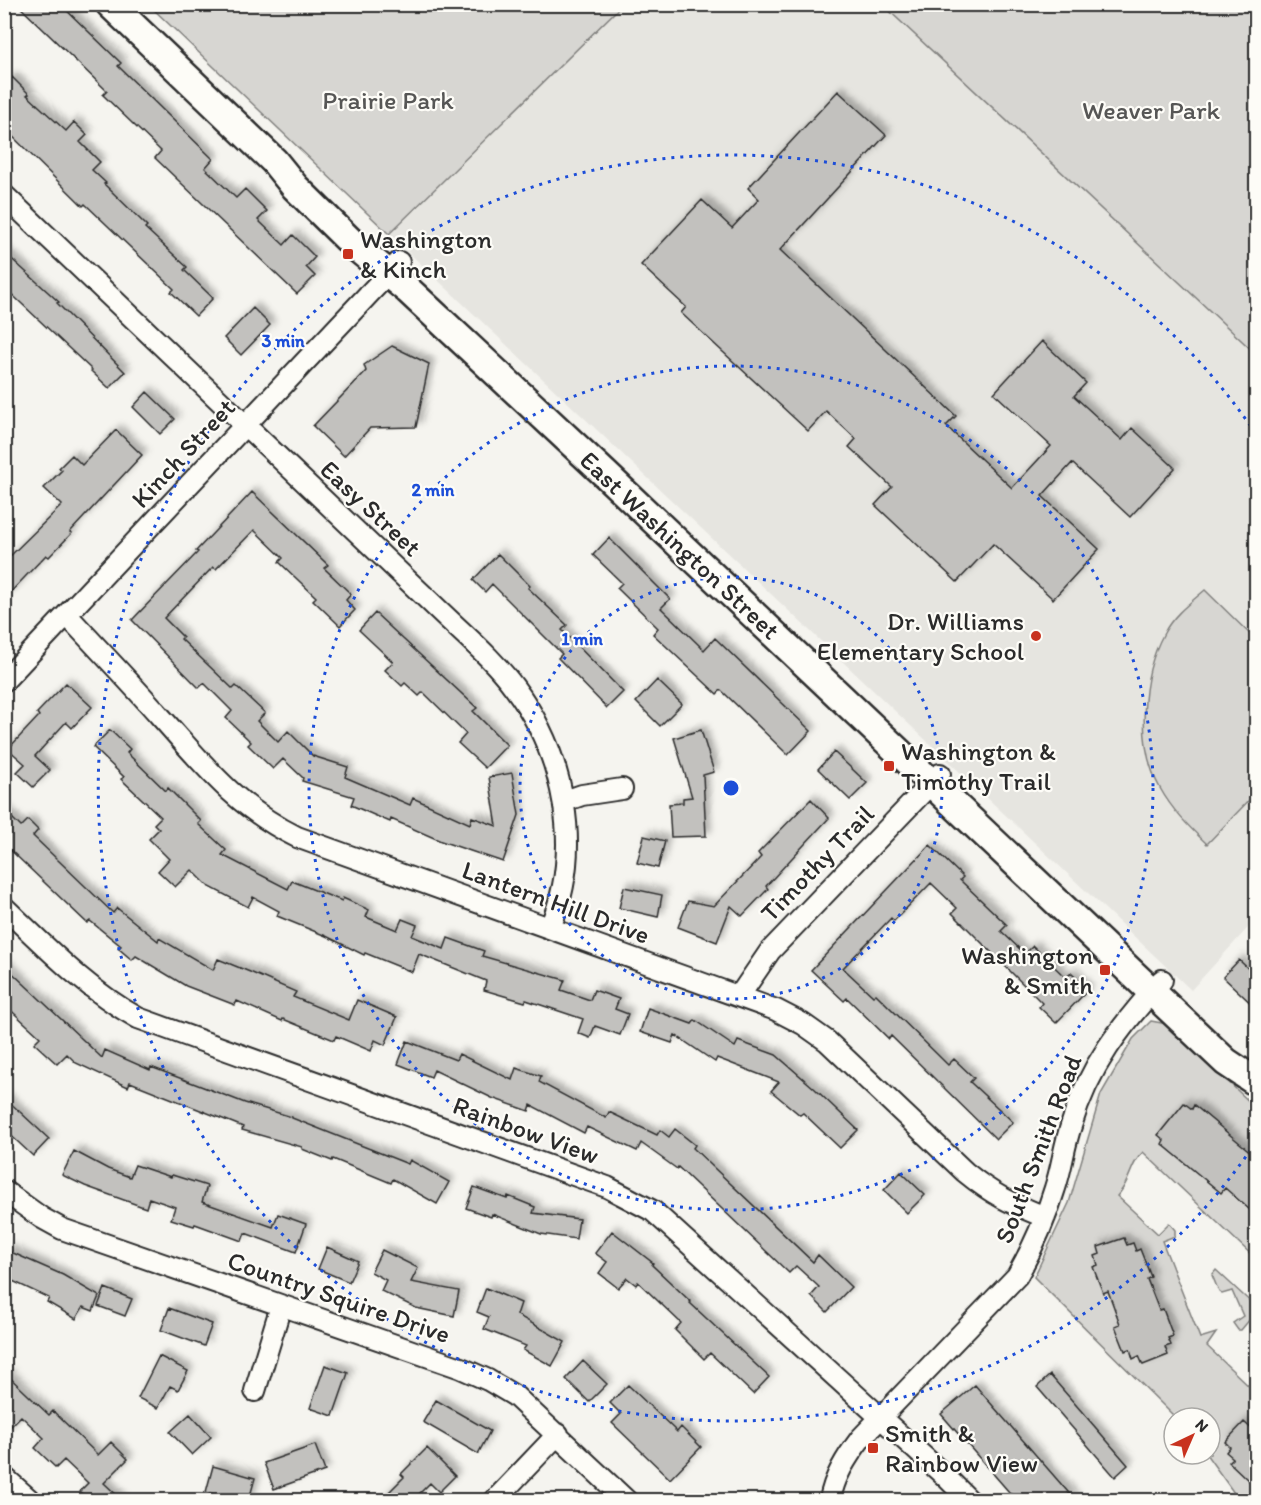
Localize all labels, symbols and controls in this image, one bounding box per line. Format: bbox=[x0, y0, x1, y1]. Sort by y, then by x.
park label: Prairie Park bbox=[322, 84, 454, 116]
park label: Weaver Park bbox=[1082, 94, 1221, 126]
place label: Washington & Kinch bbox=[360, 223, 492, 285]
marker: Washington & Kinch bbox=[341, 247, 355, 261]
text: 3 min bbox=[261, 330, 305, 352]
street label: Kinch Street bbox=[124, 391, 242, 514]
street label: East Washington Street bbox=[573, 444, 787, 646]
street label: Easy Street bbox=[314, 453, 428, 563]
text: 2 min bbox=[412, 479, 455, 501]
place label: Dr. Williams Elementary School bbox=[817, 605, 1024, 667]
text: 1 min bbox=[561, 628, 603, 650]
marker: Dr. Williams Elementary School bbox=[1029, 629, 1043, 643]
place label: Washington & Timothy Trail bbox=[901, 735, 1056, 797]
marker: Washington & Timothy Trail bbox=[882, 759, 896, 773]
centre of rings bbox=[721, 778, 741, 798]
street label: Timothy Trail bbox=[753, 798, 881, 928]
street label: Lantern Hill Drive bbox=[458, 853, 654, 951]
place label: Washington & Smith bbox=[961, 939, 1093, 1001]
marker: Washington & Smith bbox=[1098, 963, 1112, 977]
street label: South Smith Road bbox=[987, 1050, 1089, 1248]
street label: Rainbow View bbox=[449, 1089, 603, 1171]
street label: Country Squire Drive bbox=[224, 1244, 454, 1350]
north arrow bbox=[1162, 1406, 1222, 1466]
text: N bbox=[1192, 1415, 1213, 1436]
place label: Smith & Rainbow View bbox=[885, 1417, 1038, 1479]
marker: Smith & Rainbow View bbox=[866, 1441, 880, 1455]

